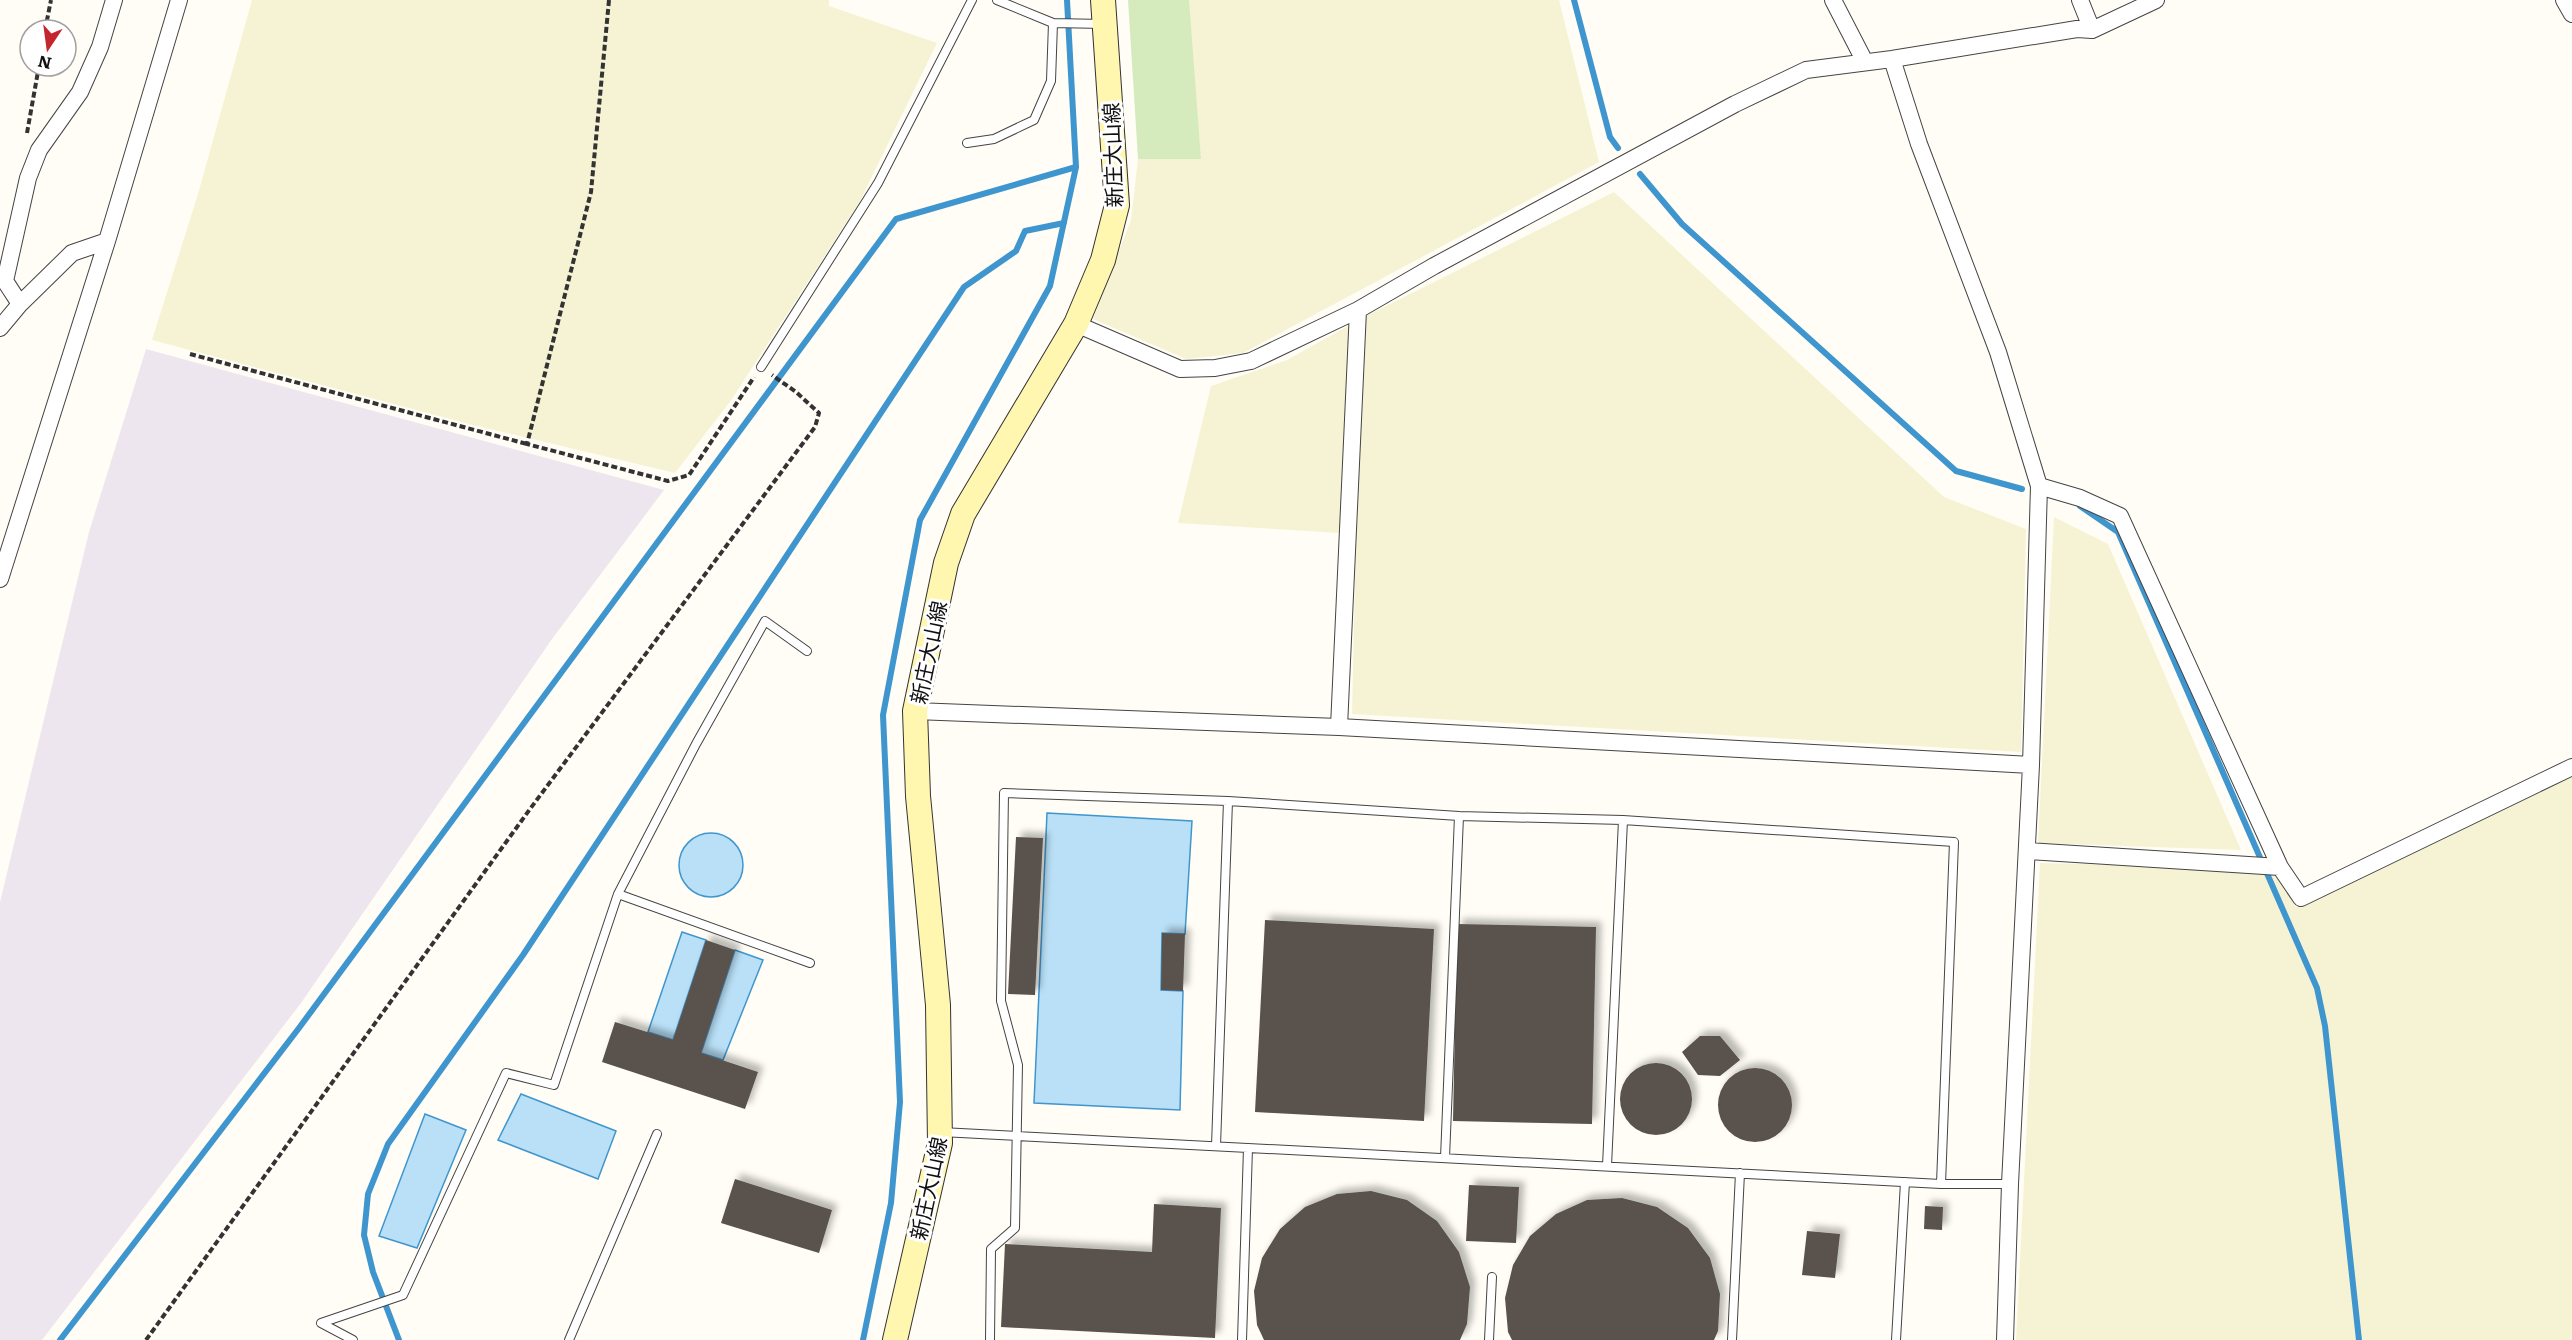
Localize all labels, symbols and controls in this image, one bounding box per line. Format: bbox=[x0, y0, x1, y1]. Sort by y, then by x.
north arrow bbox=[18, 18, 78, 78]
text: N bbox=[35, 50, 54, 77]
street label: 新庄大山線 bbox=[1094, 102, 1128, 208]
street label: 新庄大山線 bbox=[901, 597, 953, 707]
street label: 新庄大山線 bbox=[901, 1133, 953, 1243]

